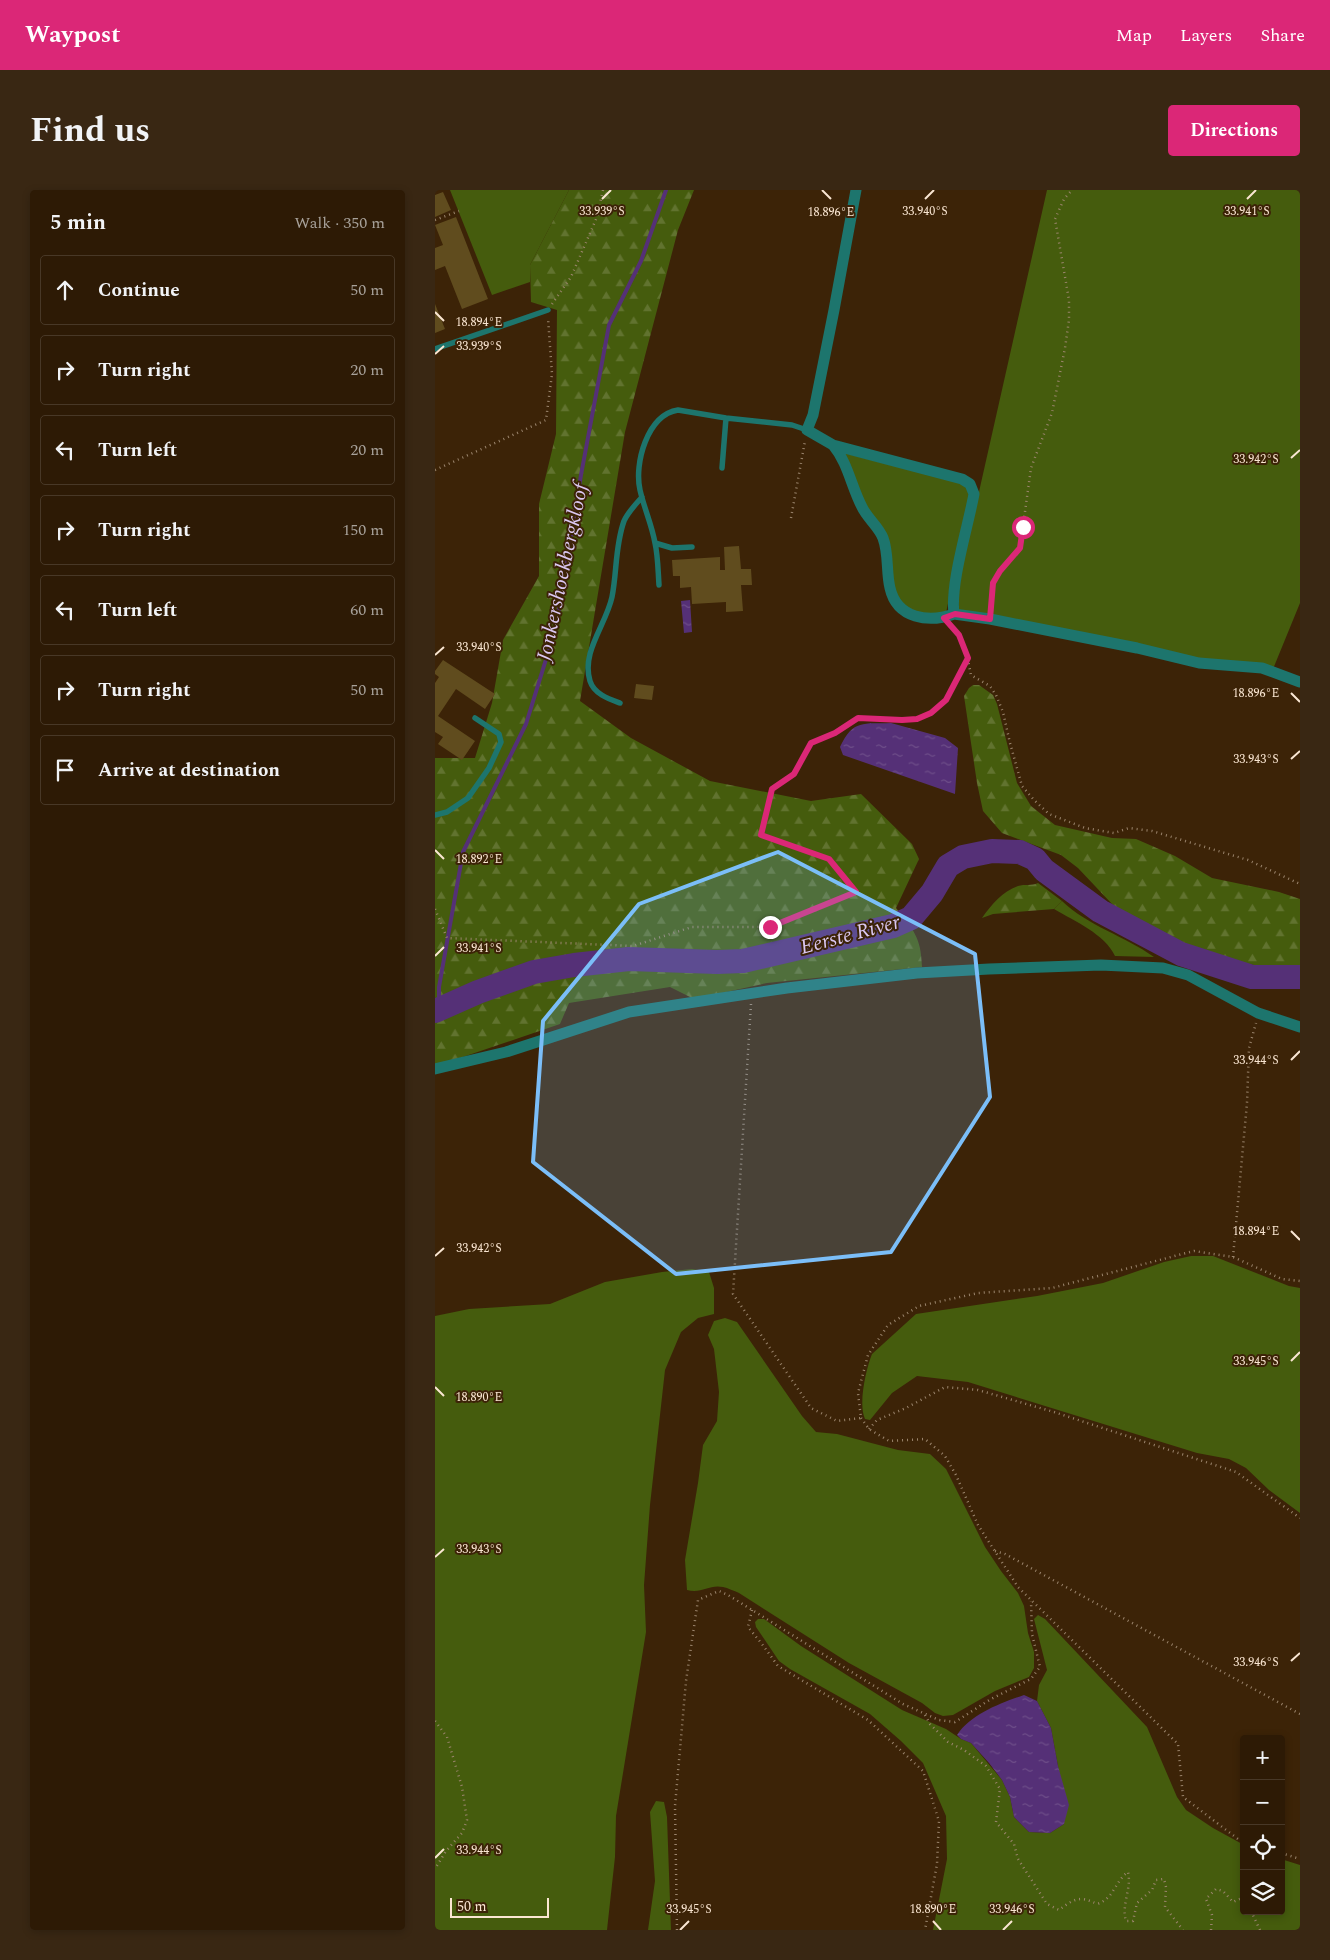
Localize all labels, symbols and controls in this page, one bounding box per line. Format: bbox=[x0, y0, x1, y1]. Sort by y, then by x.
text: Waypost bbox=[25, 17, 121, 53]
text: Map bbox=[1116, 22, 1152, 49]
text: Layers bbox=[1180, 22, 1232, 49]
text: Share bbox=[1260, 22, 1305, 49]
text: Find us bbox=[30, 104, 150, 157]
button: Directions bbox=[1168, 105, 1300, 156]
text: 33.939°S bbox=[579, 202, 625, 221]
text: 33.940°S bbox=[902, 202, 948, 221]
text: 33.941°S bbox=[1224, 202, 1270, 221]
text: 18.896°E bbox=[808, 203, 854, 222]
text: 5 min bbox=[50, 207, 106, 239]
text: Walk · 350 m bbox=[294, 211, 385, 235]
icon: ahead bbox=[51, 276, 79, 304]
text: Continue bbox=[98, 276, 180, 305]
text: 50 m bbox=[350, 278, 384, 302]
text: 18.894°E bbox=[456, 313, 502, 332]
text: 33.939°S bbox=[456, 337, 502, 356]
icon: right bbox=[51, 356, 79, 384]
text: Turn right bbox=[98, 356, 191, 385]
text: 20 m bbox=[350, 358, 384, 382]
icon: left bbox=[51, 436, 79, 464]
text: Turn left bbox=[98, 436, 177, 465]
text: 20 m bbox=[350, 438, 384, 462]
text: 33.942°S bbox=[1233, 450, 1279, 469]
water label: Jonkershoekbergkloof bbox=[528, 477, 598, 666]
icon: right bbox=[51, 516, 79, 544]
text: Turn right bbox=[98, 516, 191, 545]
route start bbox=[1012, 516, 1035, 539]
text: 150 m bbox=[342, 518, 384, 542]
icon: left bbox=[51, 596, 79, 624]
text: Turn left bbox=[98, 596, 177, 625]
text: 60 m bbox=[350, 598, 384, 622]
text: 33.940°S bbox=[456, 638, 502, 657]
icon: right bbox=[51, 676, 79, 704]
text: Turn right bbox=[98, 676, 191, 705]
text: 50 m bbox=[350, 678, 384, 702]
text: 18.896°E bbox=[1233, 684, 1279, 703]
text: 33.943°S bbox=[1233, 750, 1279, 769]
icon: arrive bbox=[51, 756, 79, 784]
text: Arrive at destination bbox=[98, 756, 280, 785]
text: 18.892°E bbox=[456, 850, 502, 869]
water label: Eerste River bbox=[797, 906, 905, 964]
route end bbox=[759, 916, 782, 939]
text: 33.941°S bbox=[456, 939, 502, 958]
text: 33.944°S bbox=[1233, 1051, 1279, 1070]
text: 18.894°E bbox=[1233, 1222, 1279, 1241]
text: 33.942°S bbox=[456, 1239, 502, 1258]
text: 33.945°S bbox=[1233, 1352, 1279, 1371]
text: 18.890°E bbox=[456, 1388, 502, 1407]
text: 33.943°S bbox=[456, 1540, 502, 1559]
text: 33.946°S bbox=[1233, 1653, 1279, 1672]
map controls bbox=[1240, 1735, 1285, 1915]
button: + bbox=[1240, 1735, 1285, 1780]
button: − bbox=[1240, 1780, 1285, 1825]
button: locate bbox=[1240, 1825, 1285, 1870]
text: 33.944°S bbox=[456, 1841, 502, 1860]
button: layers bbox=[1240, 1870, 1285, 1915]
scale bar bbox=[450, 1895, 549, 1918]
text: 50 m bbox=[457, 1896, 487, 1917]
text: 33.945°S bbox=[666, 1900, 712, 1919]
text: 18.890°E bbox=[910, 1900, 956, 1919]
text: 33.946°S bbox=[989, 1900, 1035, 1919]

